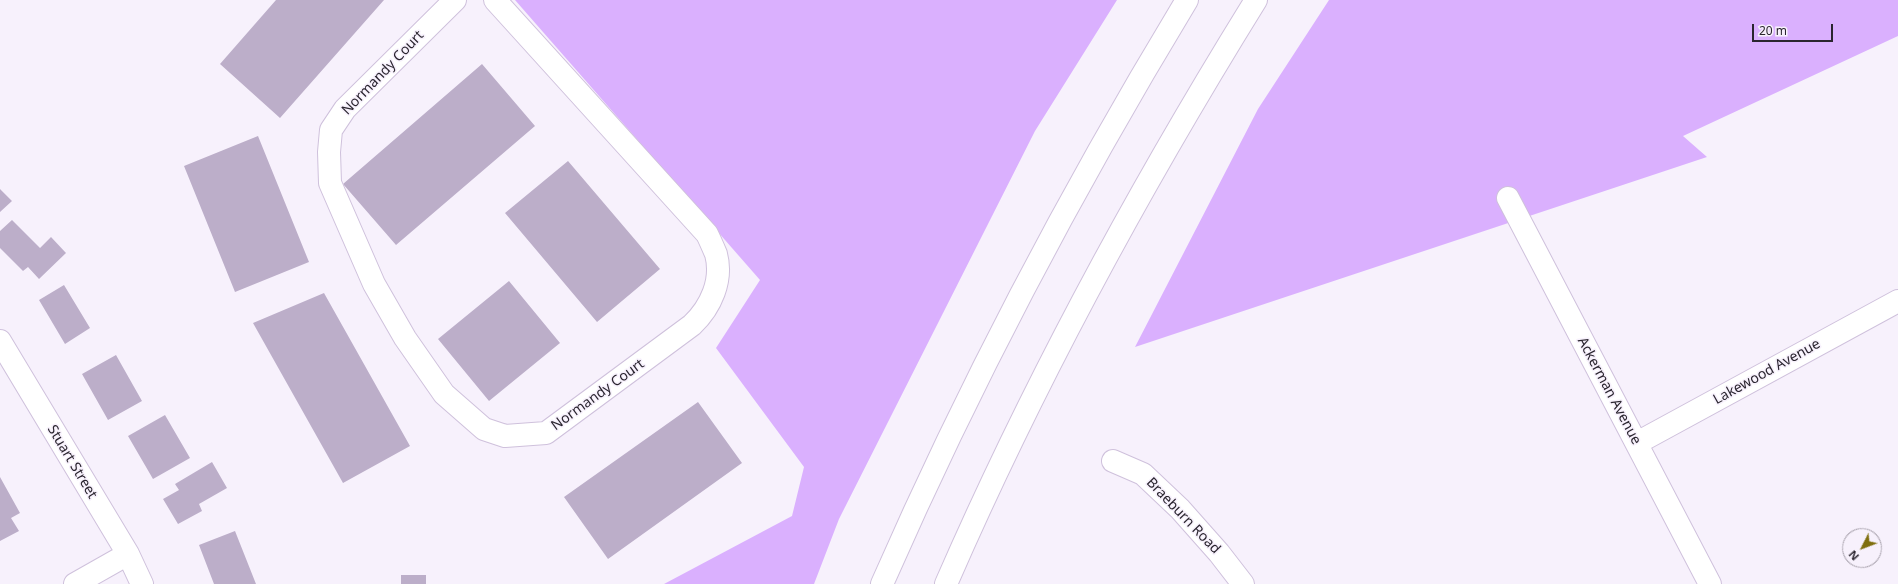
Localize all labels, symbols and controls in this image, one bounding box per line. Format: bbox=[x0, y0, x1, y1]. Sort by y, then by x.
scale bar bbox=[1754, 16, 1835, 42]
text: 20 m bbox=[1759, 22, 1787, 39]
street label: Normandy Court bbox=[339, 27, 427, 119]
street label: Ackerman Avenue bbox=[1574, 334, 1644, 448]
street label: Lakewood Avenue bbox=[1711, 336, 1823, 408]
street label: Normandy Court bbox=[548, 356, 648, 434]
street label: Stuart Street bbox=[43, 422, 101, 502]
street label: Braeburn Road bbox=[1142, 474, 1224, 558]
north arrow bbox=[1842, 528, 1882, 568]
text: N bbox=[1845, 547, 1862, 564]

